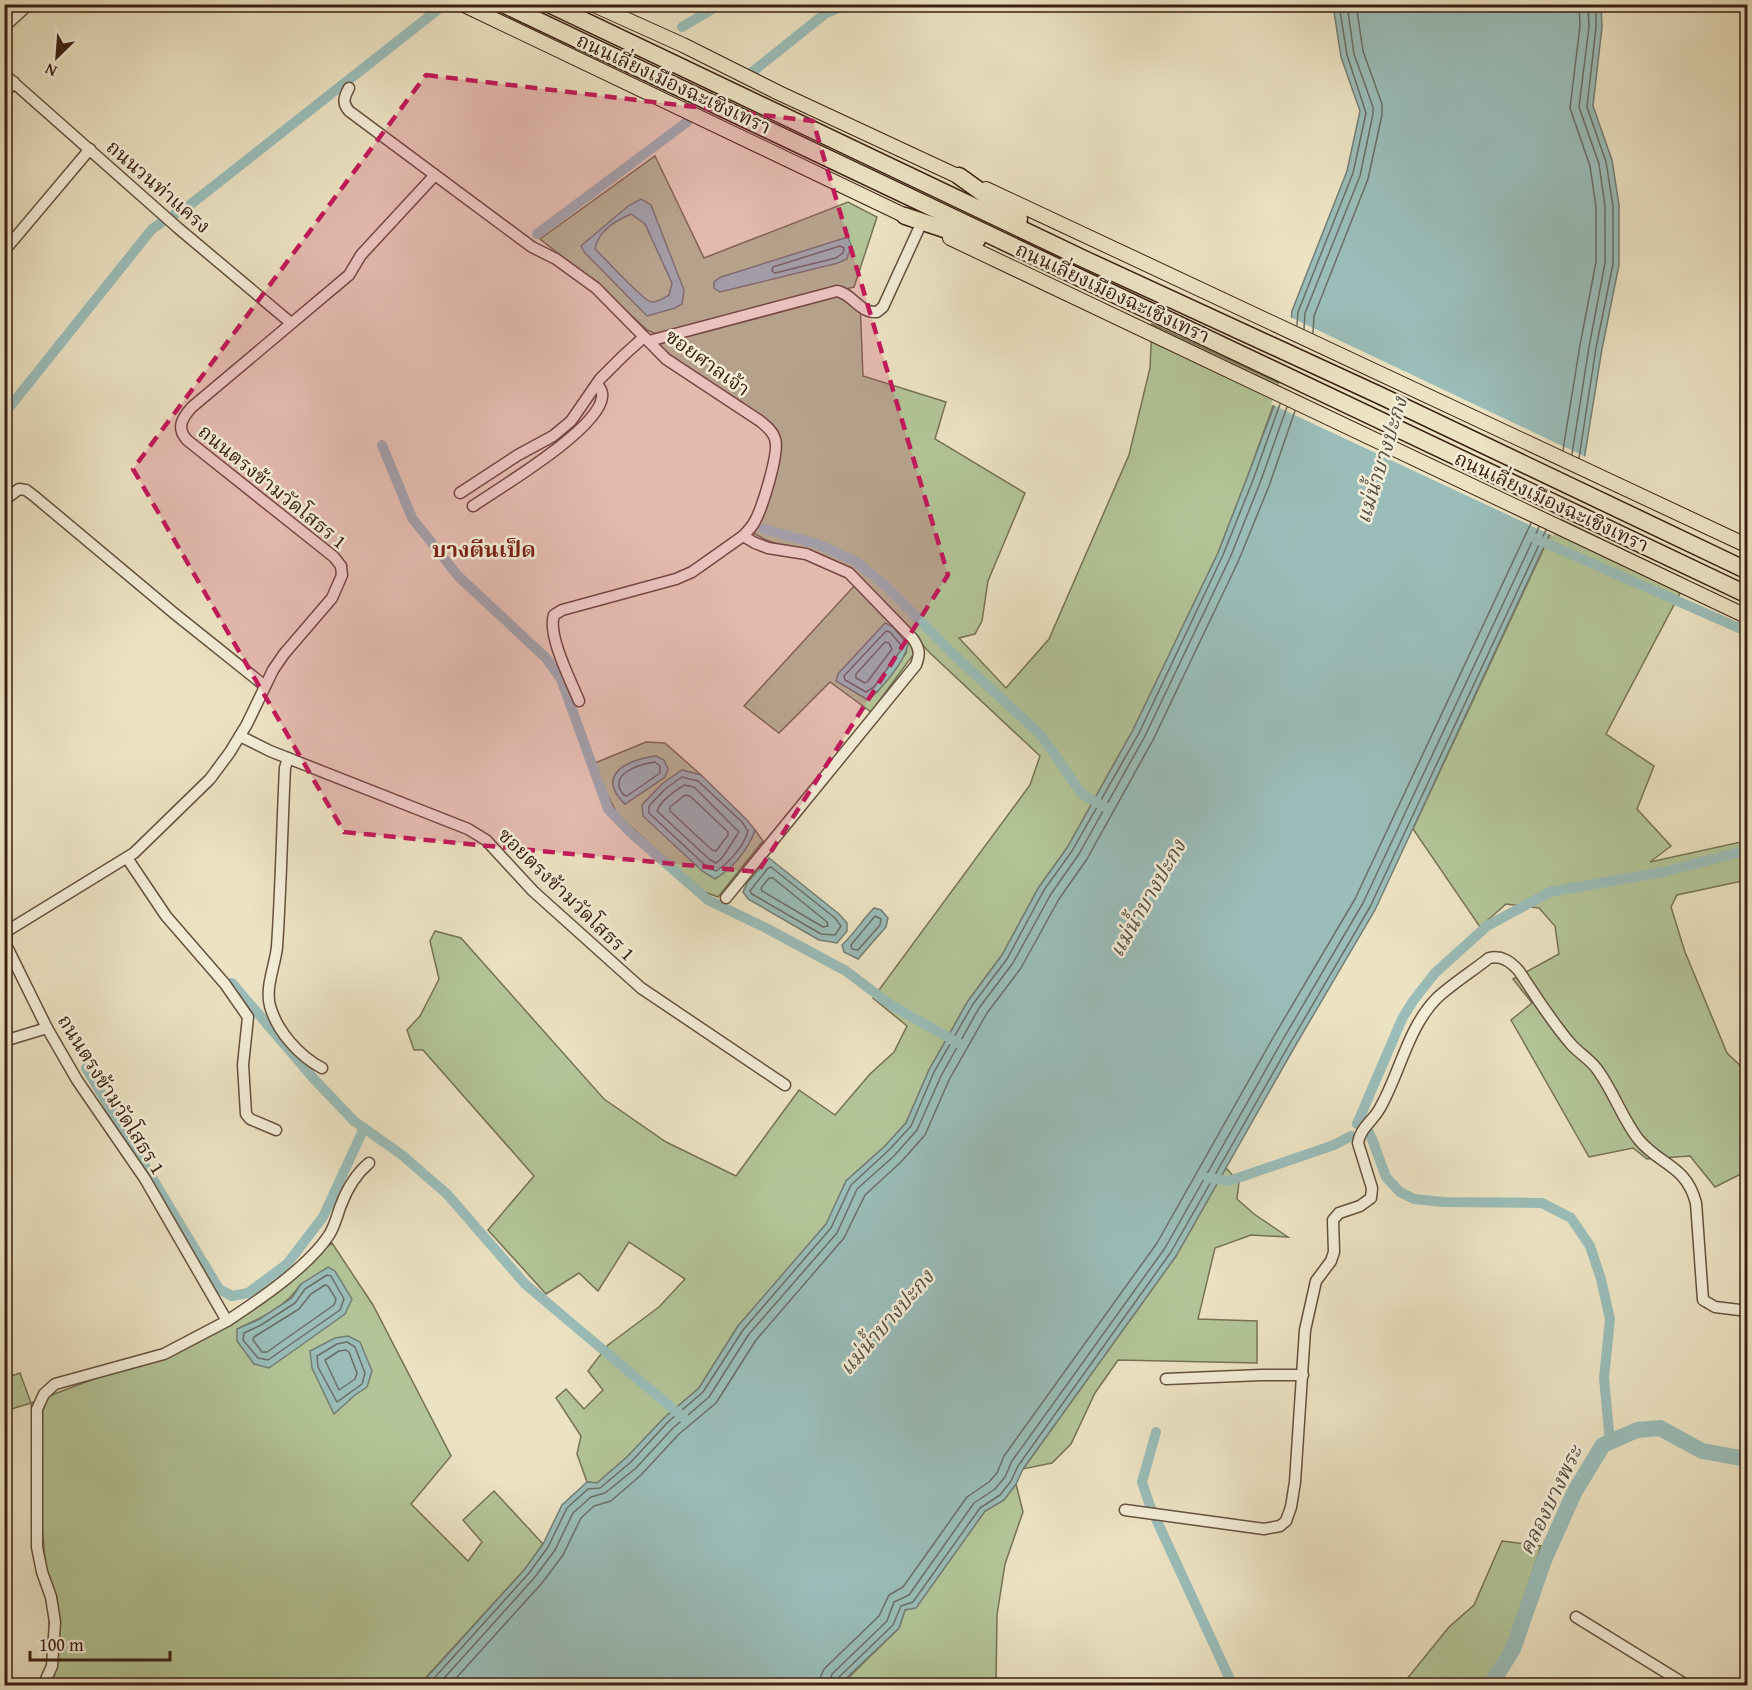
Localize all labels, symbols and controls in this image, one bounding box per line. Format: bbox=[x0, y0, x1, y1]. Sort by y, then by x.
street label: ถนนเลี่ยงเมืองฉะเชิงเทรา bbox=[572, 25, 776, 141]
north arrow bbox=[27, 27, 87, 87]
text: N bbox=[40, 57, 61, 84]
street label: ถนนวนท่าแครง bbox=[100, 132, 218, 240]
street label: ถนนเลี่ยงเมืองฉะเชิงเทรา bbox=[1011, 234, 1215, 350]
street label: ซอยศาลเจ้า bbox=[660, 321, 756, 403]
water label: แม่น้ำบางปะกง bbox=[1347, 391, 1415, 527]
street label: ถนนตรงข้ามวัดโสธร 1 bbox=[192, 417, 354, 555]
street label: ถนนเลี่ยงเมืองฉะเชิงเทรา bbox=[1450, 443, 1654, 559]
district label: บางตีนเป็ด bbox=[432, 533, 536, 565]
street label: ซอยตรงข้ามวัดโสธร 1 bbox=[492, 821, 642, 967]
water label: แม่น้ำบางปะกง bbox=[1101, 832, 1194, 963]
street label: ถนนตรงข้ามวัดโสธร 1 bbox=[51, 1008, 173, 1180]
water label: แม่น้ำบางปะกง bbox=[831, 1261, 942, 1382]
water label: คลองบางพระ bbox=[1510, 1438, 1591, 1560]
scale bar bbox=[30, 1624, 170, 1662]
text: 100 m bbox=[39, 1631, 84, 1658]

